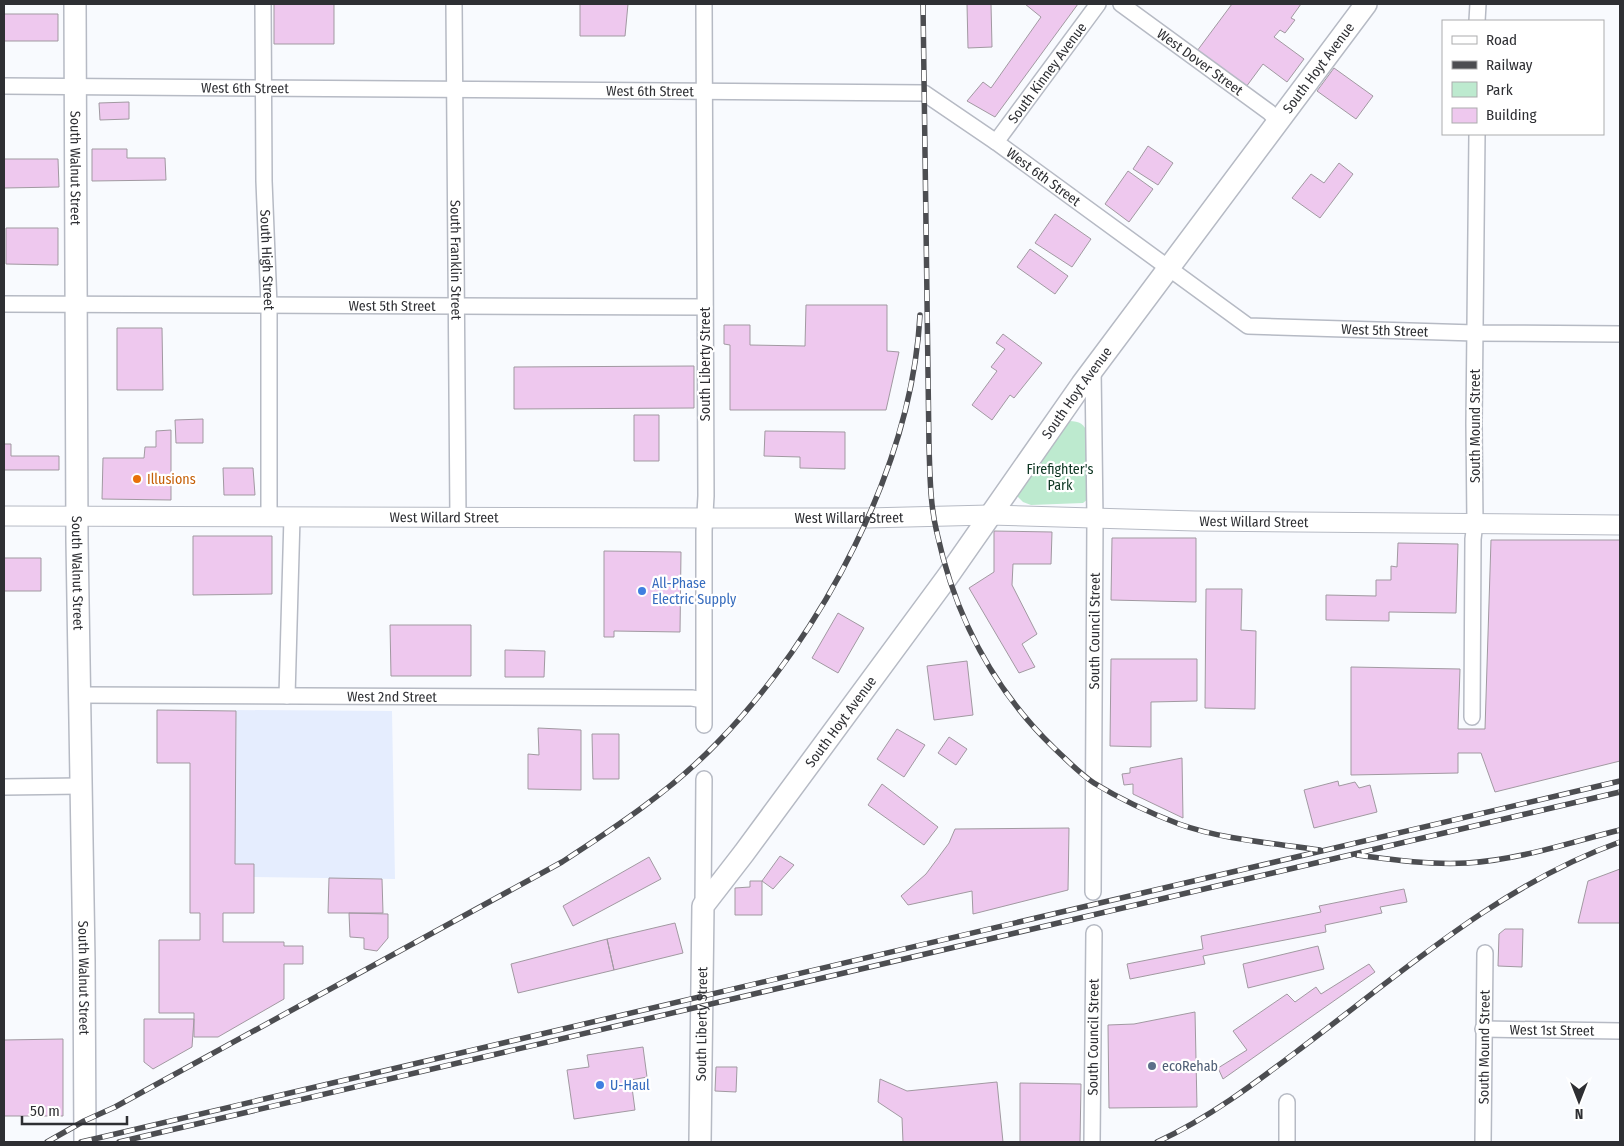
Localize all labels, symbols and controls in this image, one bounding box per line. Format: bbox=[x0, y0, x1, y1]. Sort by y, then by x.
street label: South Kinney Avenue bbox=[1005, 19, 1090, 127]
street label: South Hoyt Avenue bbox=[1279, 19, 1358, 117]
legend bbox=[1442, 20, 1604, 135]
street label: West Dover Street bbox=[1154, 25, 1247, 99]
text: Road bbox=[1486, 31, 1517, 49]
text: Railway bbox=[1486, 56, 1533, 74]
street label: West 6th Street bbox=[201, 79, 289, 97]
text: Park bbox=[1486, 81, 1513, 99]
street label: West 6th Street bbox=[606, 83, 694, 100]
text: Building bbox=[1486, 106, 1537, 124]
street label: South Walnut Street bbox=[66, 111, 84, 226]
street label: West 6th Street bbox=[1003, 144, 1084, 210]
street label: South Franklin Street bbox=[447, 200, 464, 321]
street label: South High Street bbox=[256, 209, 277, 311]
street label: West 5th Street bbox=[348, 297, 436, 315]
street label: South Liberty Street bbox=[697, 306, 714, 421]
street label: West 5th Street bbox=[1341, 321, 1429, 341]
street label: South Hoyt Avenue bbox=[1038, 344, 1116, 442]
street label: South Mound Street bbox=[1467, 369, 1484, 483]
park label: Firefighter's Park bbox=[1027, 461, 1093, 494]
place label: Illusions bbox=[147, 471, 196, 488]
marker: Illusions bbox=[131, 473, 143, 485]
street label: West Willard Street bbox=[389, 509, 499, 526]
street label: West Willard Street bbox=[794, 509, 904, 527]
street label: West Willard Street bbox=[1199, 513, 1309, 531]
street label: South Walnut Street bbox=[68, 516, 86, 631]
street label: South Council Street bbox=[1086, 572, 1104, 689]
place label: All-Phase Electric Supply bbox=[652, 575, 737, 608]
marker: All-Phase Electric Supply bbox=[636, 585, 648, 597]
street label: South Hoyt Avenue bbox=[802, 673, 880, 771]
street label: West 2nd Street bbox=[347, 688, 437, 706]
street label: South Walnut Street bbox=[74, 921, 92, 1036]
street label: South Liberty Street bbox=[693, 966, 711, 1081]
street label: South Council Street bbox=[1084, 978, 1103, 1096]
street label: South Mound Street bbox=[1475, 989, 1494, 1104]
street label: West 1st Street bbox=[1509, 1021, 1595, 1040]
place label: ecoRehab bbox=[1162, 1058, 1218, 1075]
marker: ecoRehab bbox=[1146, 1060, 1158, 1072]
north arrow bbox=[1554, 1076, 1604, 1126]
place label: U-Haul bbox=[610, 1077, 650, 1094]
marker: U-Haul bbox=[594, 1079, 606, 1091]
scale bar bbox=[22, 1094, 128, 1126]
text: 50 m bbox=[30, 1102, 60, 1120]
text: N bbox=[1575, 1105, 1583, 1122]

